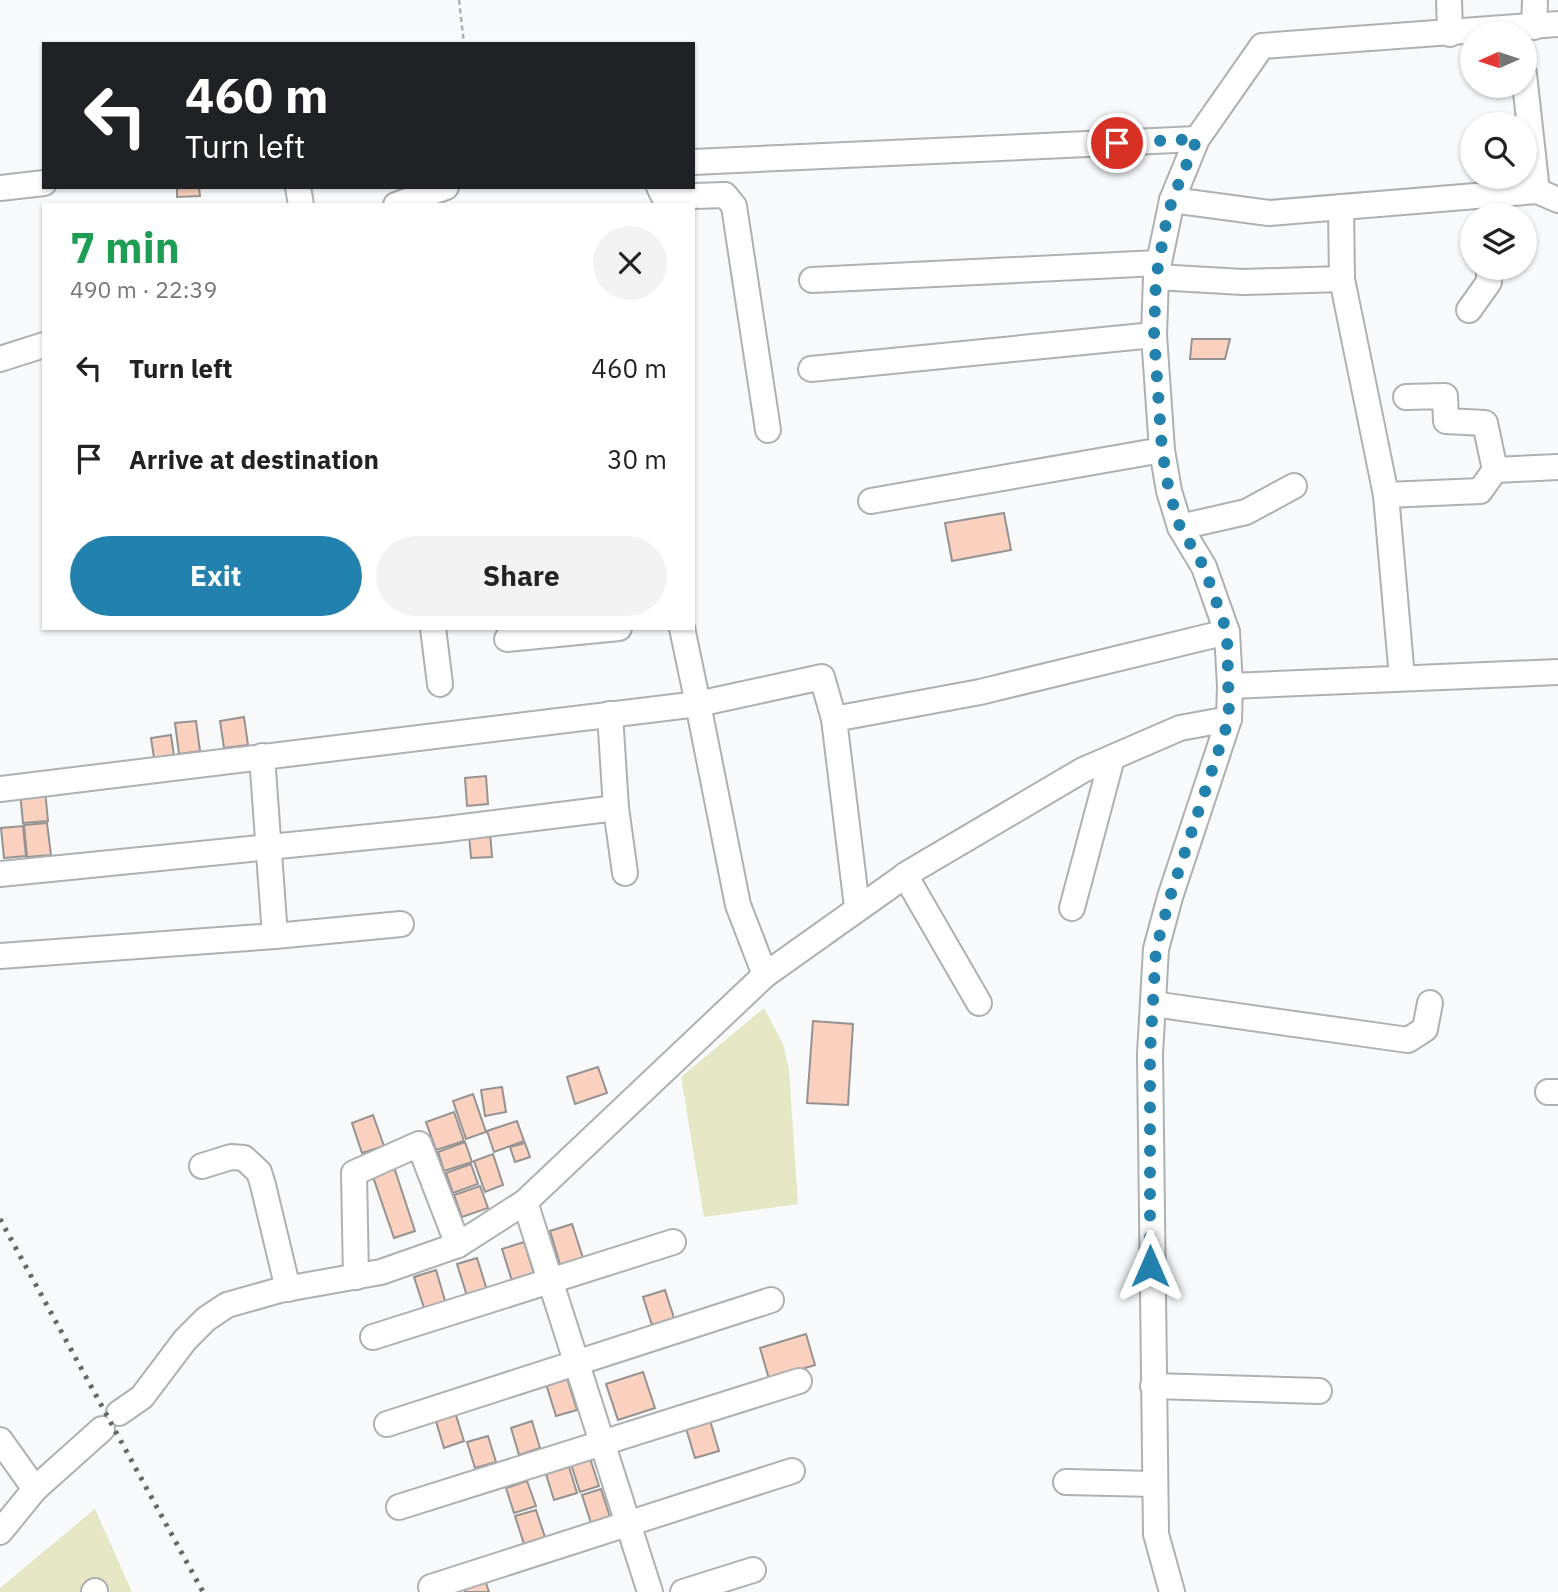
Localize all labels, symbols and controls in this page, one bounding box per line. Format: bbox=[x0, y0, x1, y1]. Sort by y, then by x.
north arrow bbox=[1460, 21, 1536, 98]
map controls bbox=[1460, 21, 1537, 280]
text: 460 m bbox=[185, 63, 329, 126]
icon: left bbox=[70, 70, 161, 161]
button: search bbox=[1460, 112, 1537, 189]
pin bbox=[1087, 113, 1147, 173]
icon: arrive bbox=[1098, 124, 1136, 162]
text: Turn left bbox=[185, 125, 305, 167]
button: layers bbox=[1460, 203, 1537, 280]
text: 7 min bbox=[70, 220, 180, 275]
button: close bbox=[593, 226, 667, 300]
text: 490 m · 22:39 bbox=[70, 274, 217, 304]
icon: left bbox=[70, 349, 108, 387]
text: Turn left bbox=[129, 351, 232, 385]
text: 460 m bbox=[591, 351, 667, 385]
icon: arrive bbox=[70, 440, 108, 478]
text: Arrive at destination bbox=[129, 442, 379, 476]
text: 30 m bbox=[607, 442, 667, 476]
button: Exit bbox=[70, 536, 362, 616]
button: Share bbox=[376, 536, 667, 616]
position arrow bbox=[1113, 1229, 1187, 1303]

